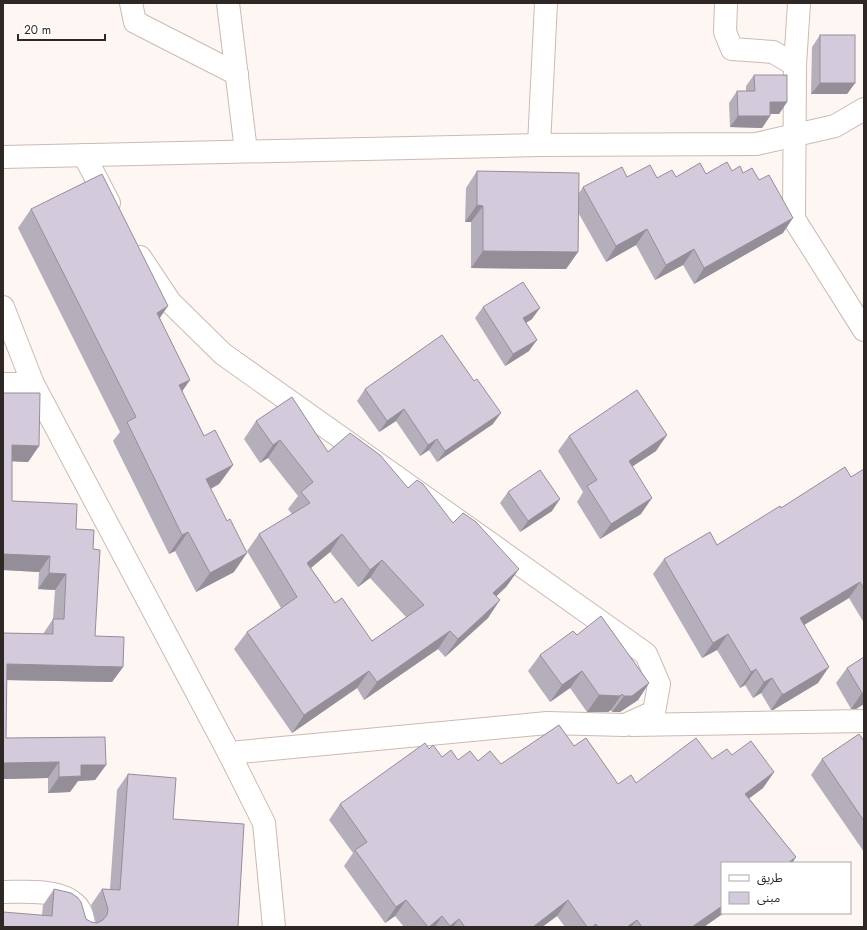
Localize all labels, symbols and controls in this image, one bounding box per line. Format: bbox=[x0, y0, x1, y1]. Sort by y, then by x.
scale bar bbox=[18, 16, 105, 42]
text: 20 m bbox=[24, 21, 51, 39]
legend bbox=[721, 862, 851, 914]
text: طريق bbox=[757, 869, 783, 887]
text: مبنى bbox=[757, 889, 780, 907]

